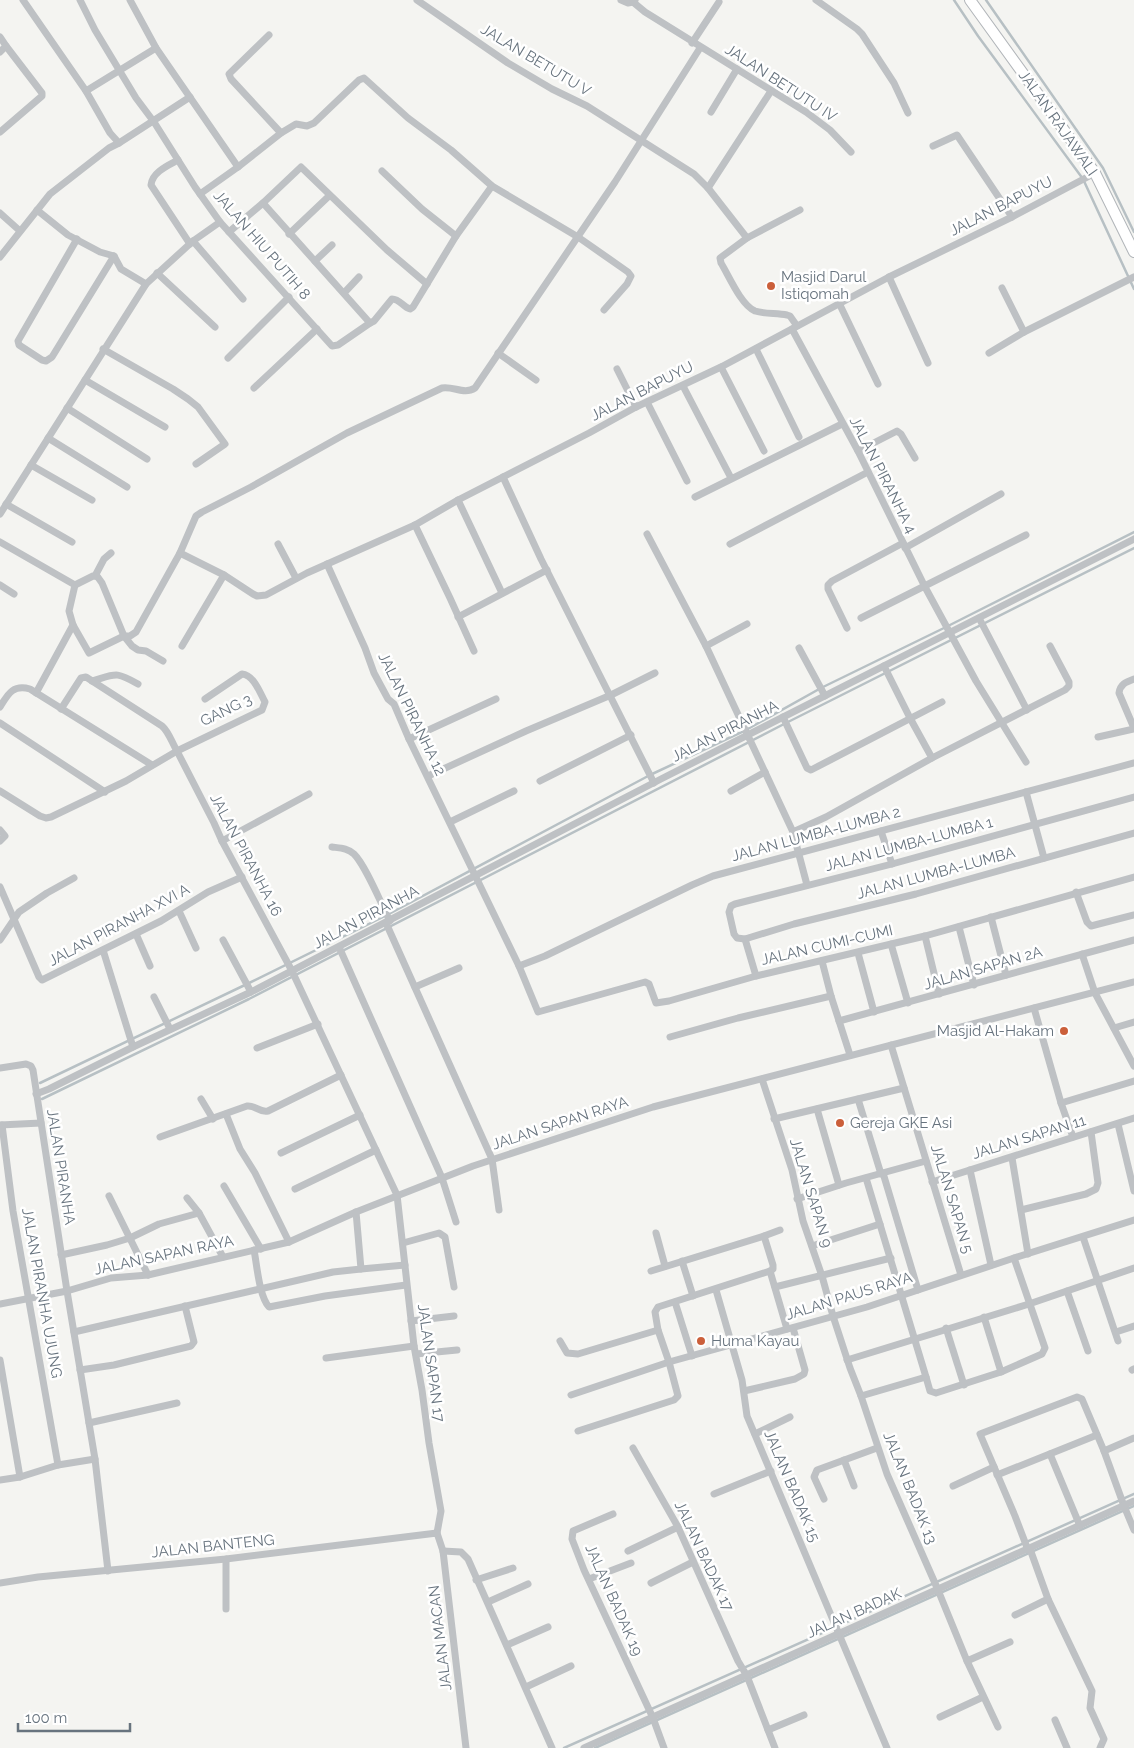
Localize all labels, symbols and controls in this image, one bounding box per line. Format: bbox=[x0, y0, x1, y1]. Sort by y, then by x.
street label: JALAN BETUTU V bbox=[478, 20, 594, 100]
street label: JALAN BETUTU IV bbox=[722, 40, 840, 126]
street label: JALAN RAJAWALI bbox=[1015, 67, 1101, 179]
street label: JALAN BAPUYU bbox=[947, 172, 1055, 240]
street label: JALAN HIU PUTIH 8 bbox=[210, 187, 314, 303]
place label: Masjid Darul Istiqomah bbox=[781, 268, 867, 303]
marker: Masjid Darul Istiqomah bbox=[765, 280, 777, 292]
street label: JALAN BAPUYU bbox=[588, 357, 696, 425]
street label: JALAN PIRANHA 4 bbox=[846, 414, 920, 536]
street label: JALAN PIRANHA 12 bbox=[374, 650, 450, 779]
street label: GANG 3 bbox=[197, 690, 255, 730]
street label: JALAN PIRANHA bbox=[669, 696, 781, 766]
street label: JALAN PIRANHA 16 bbox=[206, 791, 286, 919]
street label: JALAN LUMBA-LUMBA 2 bbox=[730, 803, 903, 865]
street label: JALAN LUMBA-LUMBA 1 bbox=[823, 813, 995, 875]
street label: JALAN LUMBA-LUMBA bbox=[855, 843, 1017, 903]
street label: JALAN PIRANHA XVI A bbox=[45, 880, 193, 970]
street label: JALAN PIRANHA bbox=[310, 882, 422, 952]
street label: JALAN CUMI-CUMI bbox=[759, 921, 895, 969]
street label: JALAN SAPAN 2A bbox=[922, 942, 1044, 994]
place label: Masjid Al-Hakam bbox=[937, 1022, 1054, 1040]
marker: Masjid Al-Hakam bbox=[1058, 1025, 1070, 1037]
street label: JALAN SAPAN RAYA bbox=[490, 1093, 630, 1153]
street label: JALAN PIRANHA bbox=[43, 1108, 79, 1226]
street label: JALAN SAPAN 11 bbox=[970, 1111, 1088, 1163]
place label: Gereja GKE Asi bbox=[850, 1114, 952, 1132]
marker: Gereja GKE Asi bbox=[834, 1117, 846, 1129]
street label: JALAN SAPAN 9 bbox=[786, 1136, 836, 1250]
street label: JALAN SAPAN 5 bbox=[927, 1142, 977, 1256]
street label: JALAN PIRANHA UJUNG bbox=[18, 1207, 66, 1379]
street label: JALAN SAPAN RAYA bbox=[93, 1231, 235, 1279]
street label: JALAN PAUS RAYA bbox=[784, 1268, 914, 1324]
street label: JALAN SAPAN 17 bbox=[414, 1303, 448, 1423]
place label: Huma Kayau bbox=[711, 1332, 799, 1350]
marker: Huma Kayau bbox=[695, 1335, 707, 1347]
street label: JALAN BADAK 15 bbox=[760, 1427, 824, 1545]
street label: JALAN BADAK 13 bbox=[879, 1429, 941, 1547]
street label: JALAN BADAK 17 bbox=[671, 1498, 737, 1614]
street label: JALAN BANTENG bbox=[151, 1531, 275, 1561]
street label: JALAN BADAK 19 bbox=[581, 1541, 647, 1659]
street label: JALAN MACAN bbox=[425, 1584, 455, 1692]
street label: JALAN BADAK bbox=[804, 1584, 904, 1642]
scale bar bbox=[18, 1700, 130, 1732]
text: 100 m bbox=[25, 1709, 67, 1727]

